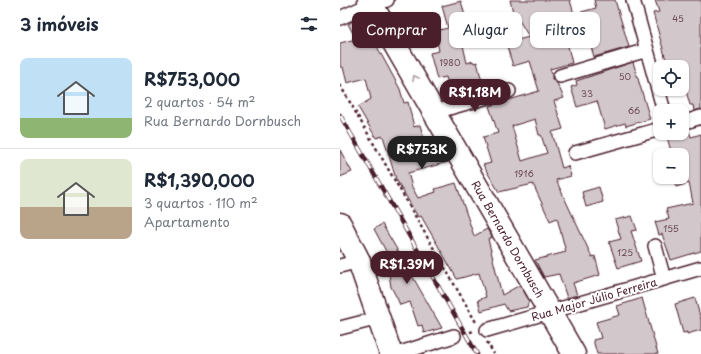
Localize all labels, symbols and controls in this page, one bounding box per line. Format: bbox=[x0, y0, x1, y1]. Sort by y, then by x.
text: 3 imóveis bbox=[20, 11, 99, 37]
house number: 45 bbox=[672, 11, 684, 25]
chip: Comprar bbox=[352, 12, 441, 48]
chip: Alugar bbox=[449, 12, 522, 48]
chip: Filtros bbox=[530, 12, 600, 48]
icon: filters bbox=[298, 13, 320, 35]
house number: 1980 bbox=[440, 55, 461, 69]
map controls bbox=[653, 60, 689, 184]
button: locate bbox=[653, 60, 689, 96]
text: R$753,000 bbox=[144, 66, 240, 92]
house number: 50 bbox=[619, 69, 632, 83]
icon: home bbox=[52, 74, 100, 122]
one-way arrow bbox=[412, 75, 419, 82]
pin: R$1.18M bbox=[438, 79, 512, 113]
text: R$1.18M bbox=[449, 82, 501, 101]
house number: 33 bbox=[581, 86, 593, 100]
text: 2 quartos · 54 m² bbox=[144, 92, 256, 111]
house number: 66 bbox=[628, 103, 640, 117]
button: + bbox=[653, 104, 689, 140]
text: Rua Bernardo Dornbusch bbox=[144, 111, 301, 130]
pin: R$753K bbox=[389, 136, 455, 170]
text: R$753K bbox=[396, 139, 448, 158]
button: − bbox=[653, 148, 689, 184]
house number: 1916 bbox=[514, 166, 534, 180]
text: R$1,390,000 bbox=[144, 167, 255, 193]
icon: home bbox=[52, 175, 100, 223]
street label: Rua Bernardo Dornbusch bbox=[467, 177, 549, 301]
text: 3 quartos · 110 m² bbox=[144, 193, 258, 212]
text: Apartamento bbox=[144, 212, 230, 231]
house number: 155 bbox=[663, 221, 679, 235]
house number: 125 bbox=[617, 245, 633, 259]
pin: R$1.39M bbox=[370, 251, 444, 285]
text: R$1.39M bbox=[379, 254, 435, 273]
street label: Rua Major Júlio Ferreira bbox=[529, 273, 659, 325]

